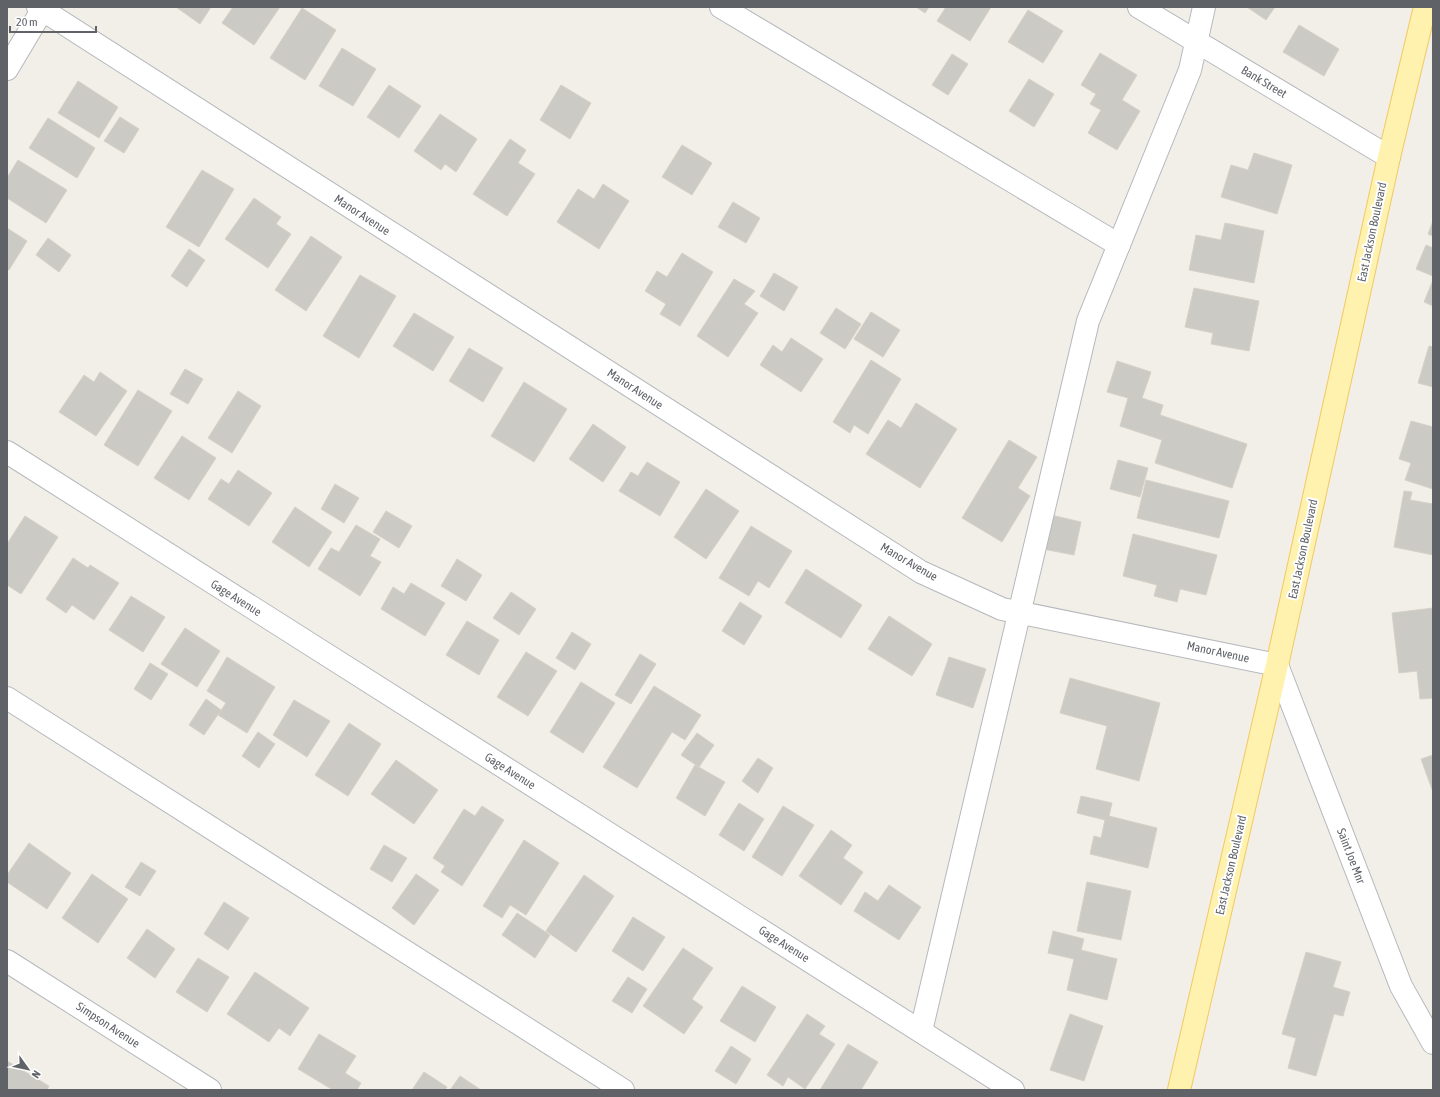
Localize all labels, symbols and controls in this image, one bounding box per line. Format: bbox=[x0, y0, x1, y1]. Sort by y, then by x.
scale bar bbox=[10, 8, 96, 34]
text: 20 m bbox=[16, 15, 38, 29]
street label: Bank Street bbox=[1239, 63, 1290, 101]
street label: East Jackson Boulevard bbox=[1355, 181, 1389, 283]
street label: Manor Avenue bbox=[332, 192, 392, 238]
street label: Manor Avenue bbox=[605, 366, 665, 412]
street label: East Jackson Boulevard bbox=[1286, 498, 1320, 600]
street label: Manor Avenue bbox=[878, 540, 940, 584]
street label: Gage Avenue bbox=[208, 577, 264, 619]
street label: Manor Avenue bbox=[1185, 639, 1251, 665]
street label: Gage Avenue bbox=[482, 750, 538, 792]
street label: East Jackson Boulevard bbox=[1213, 814, 1249, 916]
street label: Saint Joe Mnr bbox=[1334, 826, 1368, 886]
street label: Gage Avenue bbox=[756, 923, 812, 965]
street label: Simpson Avenue bbox=[74, 999, 142, 1051]
north arrow bbox=[8, 1049, 48, 1089]
text: N bbox=[30, 1068, 43, 1080]

